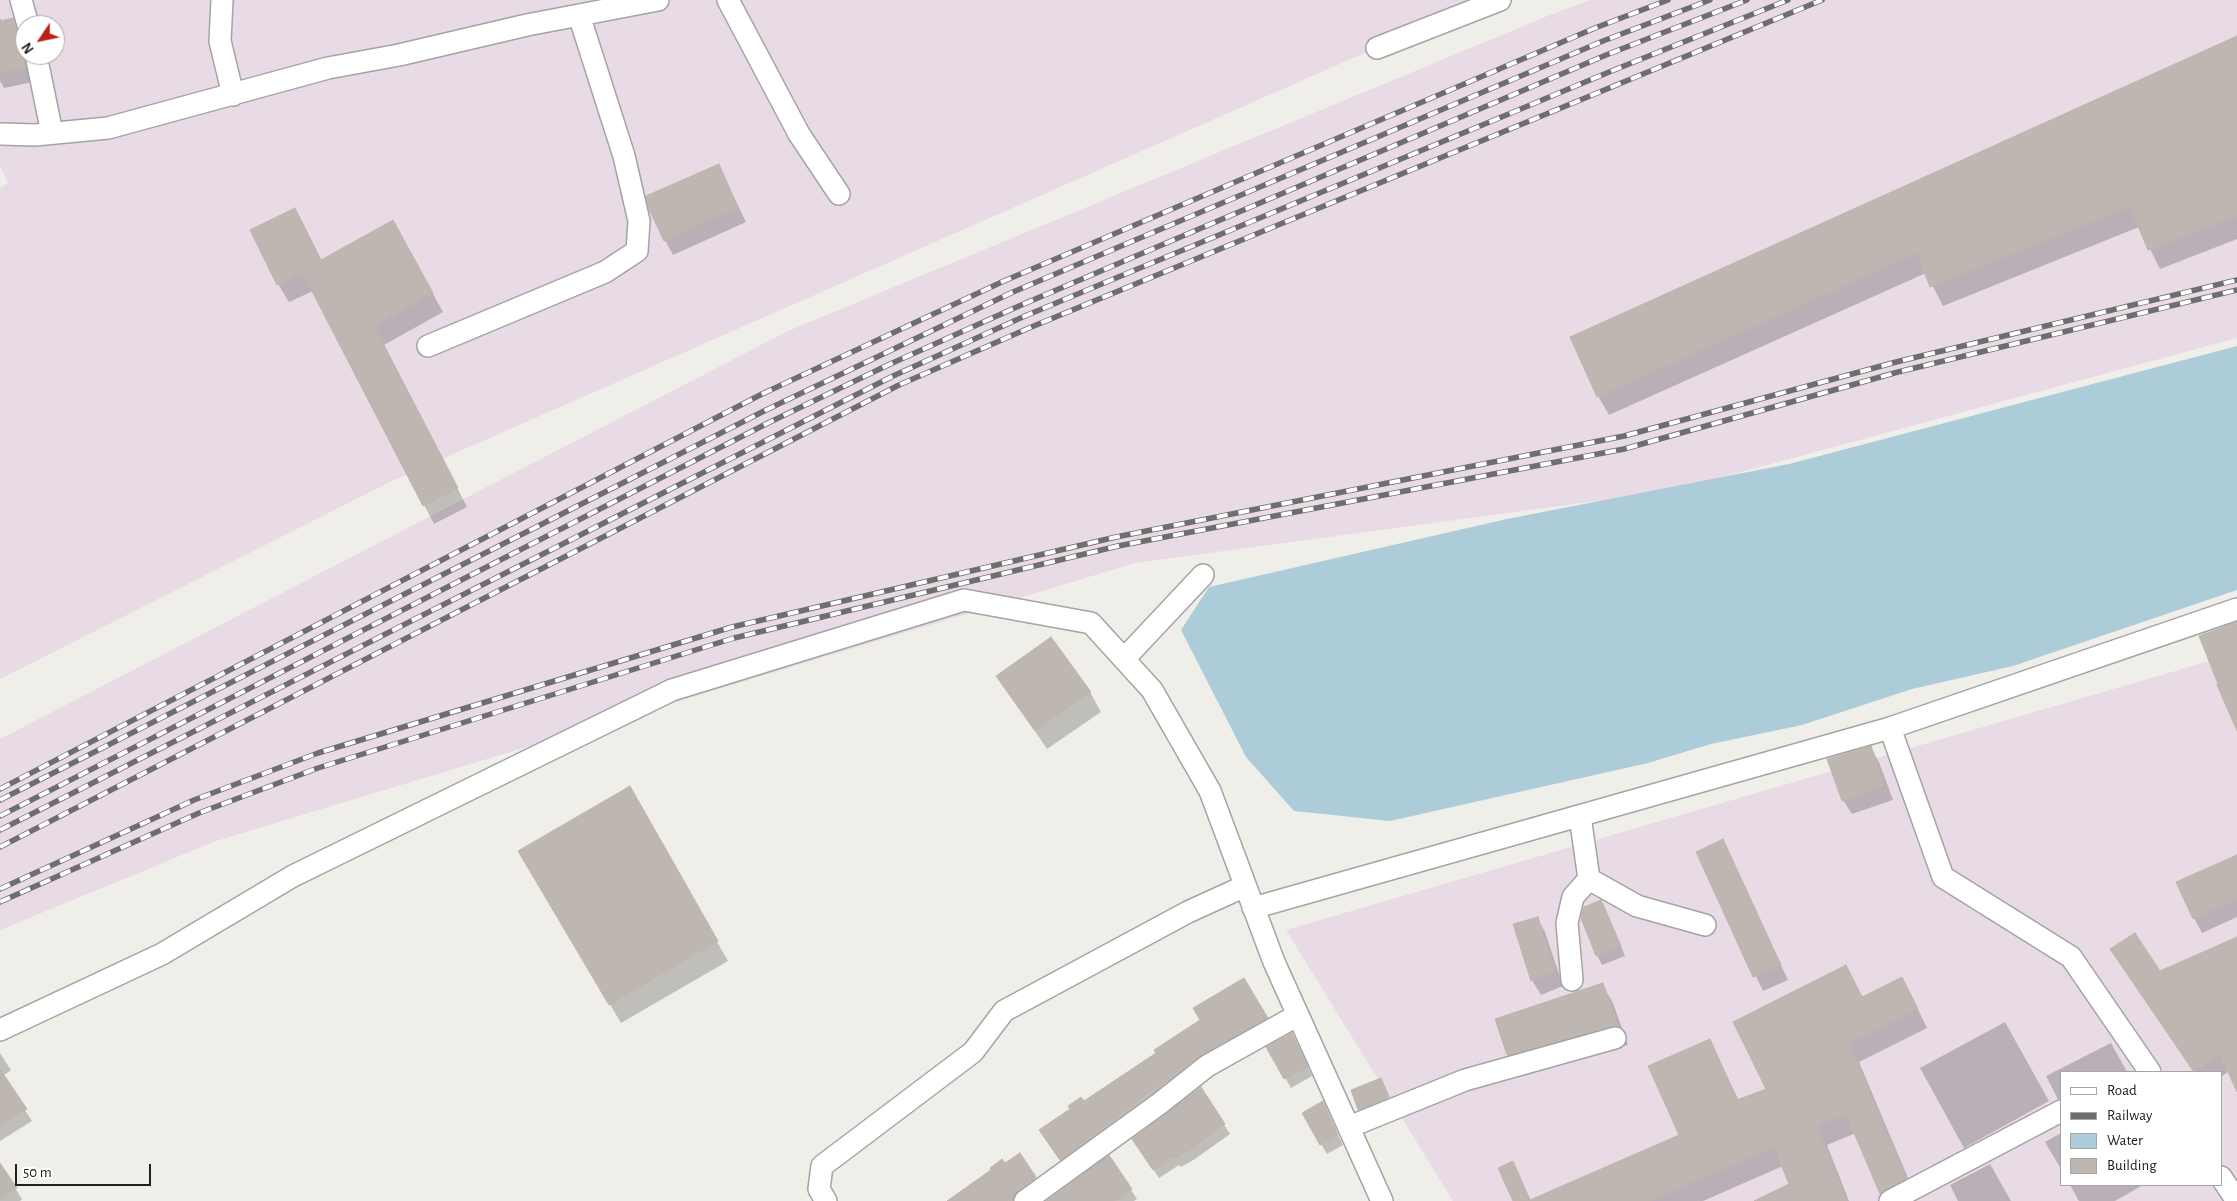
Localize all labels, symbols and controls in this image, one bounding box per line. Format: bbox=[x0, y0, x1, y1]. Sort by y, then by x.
north arrow bbox=[15, 15, 65, 65]
text: N bbox=[20, 40, 37, 56]
legend bbox=[2060, 1071, 2222, 1186]
text: Road bbox=[2107, 1083, 2137, 1098]
text: Railway bbox=[2107, 1108, 2152, 1123]
text: Water bbox=[2107, 1133, 2143, 1148]
scale bar bbox=[18, 1154, 154, 1186]
text: Building bbox=[2107, 1158, 2157, 1173]
text: 50 m bbox=[23, 1165, 52, 1180]

